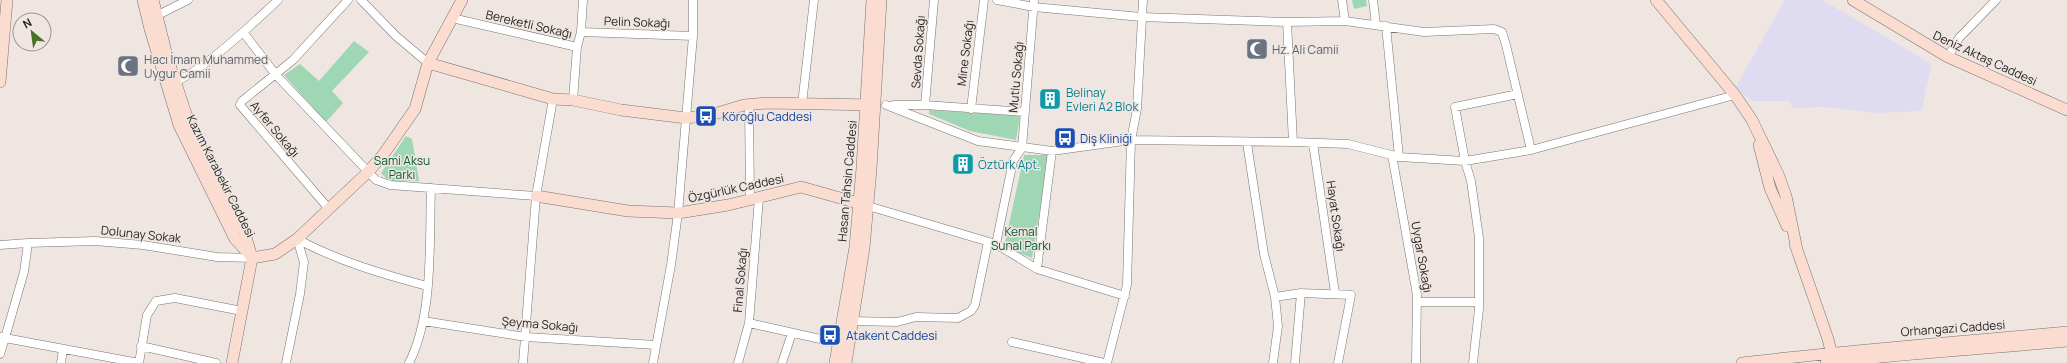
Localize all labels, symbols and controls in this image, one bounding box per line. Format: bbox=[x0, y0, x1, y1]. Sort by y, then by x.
street label: Bereketli Sokağı bbox=[484, 6, 574, 42]
north arrow bbox=[12, 12, 52, 52]
street label: Pelin Sokağı bbox=[604, 12, 670, 32]
text: N bbox=[20, 14, 34, 31]
street label: Sevda Sokağı bbox=[907, 15, 929, 89]
street label: Mine Sokağı bbox=[953, 19, 977, 87]
street label: Deniz Aktaş Caddesi bbox=[1930, 26, 2040, 90]
mosque icon: Hz. Ali Camii bbox=[1244, 36, 1270, 62]
street label: Mutlu Sokağı bbox=[1004, 41, 1028, 113]
place label: Hz. Ali Camii bbox=[1272, 41, 1339, 58]
place label: Hacı İmam Muhammed Uygur Camii bbox=[144, 51, 268, 82]
mosque icon: Hacı İmam Muhammed Uygur Camii bbox=[115, 53, 141, 79]
place label: Belinay Evleri A2 Blok bbox=[1066, 84, 1139, 115]
building icon: Belinay Evleri A2 Blok bbox=[1037, 86, 1063, 112]
street label: Ayfer Sokağı bbox=[246, 97, 304, 161]
bus stop icon: Köroğlu Caddesi bbox=[693, 103, 719, 129]
place label: Köroğlu Caddesi bbox=[722, 108, 812, 125]
street label: Kazım Karabekir Caddesi bbox=[183, 112, 259, 240]
street label: Hasan Tahsin Caddesi bbox=[833, 120, 861, 242]
bus stop icon: Diş Kliniği bbox=[1052, 125, 1078, 151]
place label: Diş Kliniği bbox=[1080, 130, 1132, 147]
building icon: Öztürk Apt. bbox=[950, 151, 976, 177]
park label: Sami Aksu Parkı bbox=[374, 152, 430, 183]
place label: Öztürk Apt. bbox=[978, 156, 1040, 173]
street label: Özgürlük Caddesi bbox=[687, 170, 785, 206]
street label: Hayat Sokağı bbox=[1323, 179, 1349, 253]
street label: Uygar Sokağı bbox=[1407, 220, 1437, 294]
street label: Dolunay Sokak bbox=[100, 221, 183, 247]
park label: Kemal Sunal Parkı bbox=[991, 223, 1051, 254]
street label: Final Sokağı bbox=[729, 247, 751, 313]
street label: Şeyma Sokağı bbox=[501, 312, 579, 336]
street label: Orhangazi Caddesi bbox=[1900, 316, 2006, 340]
bus stop icon: Atakent Caddesi bbox=[817, 322, 843, 348]
place label: Atakent Caddesi bbox=[846, 327, 937, 344]

